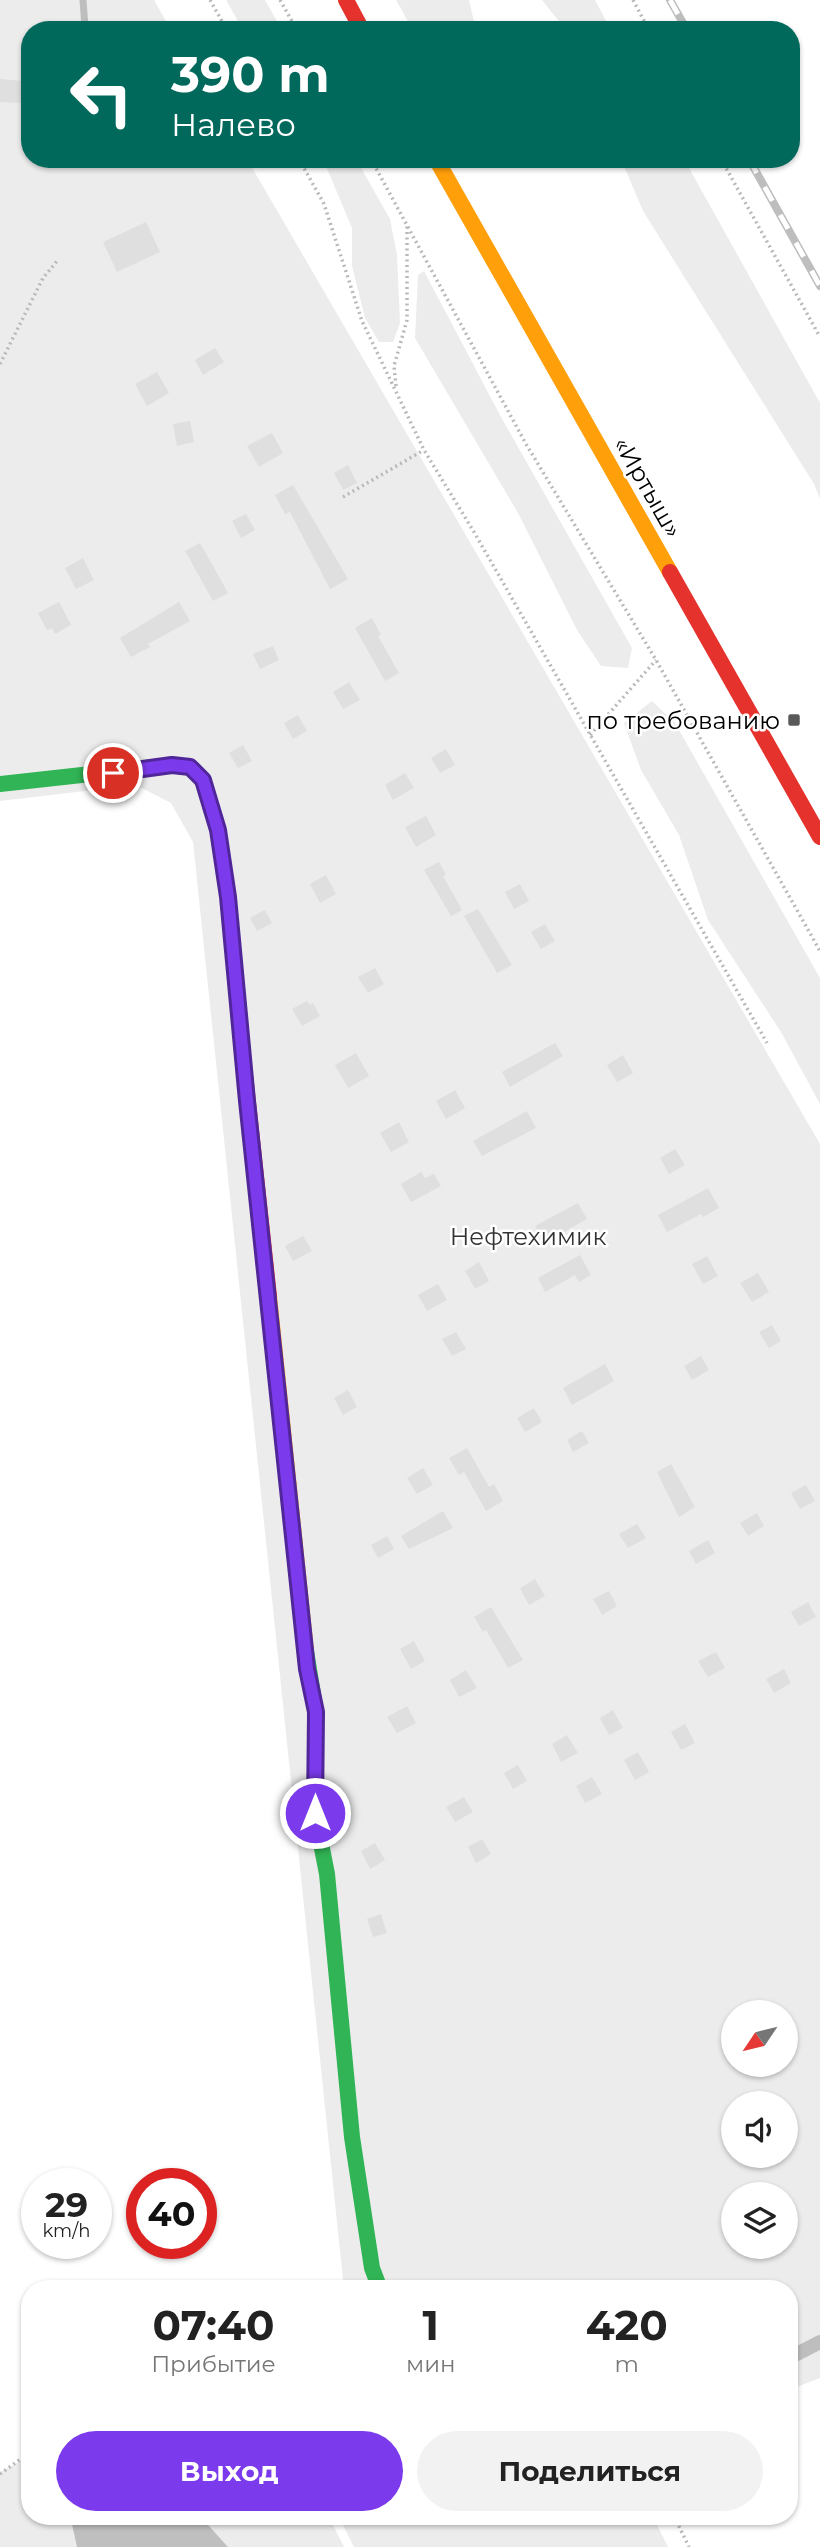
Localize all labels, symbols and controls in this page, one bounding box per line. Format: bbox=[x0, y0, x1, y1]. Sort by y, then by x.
text: 390 m bbox=[171, 45, 330, 104]
icon: left bbox=[56, 49, 147, 140]
text: Налево bbox=[171, 105, 296, 144]
street label: «Иртыш» bbox=[608, 432, 688, 542]
place label: по требованию bbox=[586, 706, 780, 735]
marker: по требованию bbox=[786, 712, 802, 728]
pin bbox=[83, 743, 143, 803]
icon: arrive bbox=[94, 754, 132, 792]
park label: Нефтехимик bbox=[450, 1222, 606, 1251]
position arrow bbox=[278, 1776, 352, 1850]
north arrow bbox=[721, 2000, 798, 2077]
map controls bbox=[721, 2000, 798, 2259]
button: sound bbox=[721, 2091, 798, 2168]
speed limit sign: 40 bbox=[126, 2168, 217, 2259]
button: layers bbox=[721, 2182, 798, 2259]
text: 29 bbox=[45, 2183, 88, 2226]
text: km/h bbox=[42, 2220, 91, 2242]
text: 07:40 bbox=[152, 2299, 275, 2351]
text: 1 bbox=[423, 2299, 439, 2351]
text: 420 bbox=[586, 2299, 668, 2351]
text: Прибытие bbox=[151, 2350, 276, 2378]
text: мин bbox=[406, 2350, 456, 2378]
text: m bbox=[615, 2350, 639, 2378]
button: Выход bbox=[56, 2431, 403, 2511]
button: Поделиться bbox=[417, 2431, 763, 2511]

